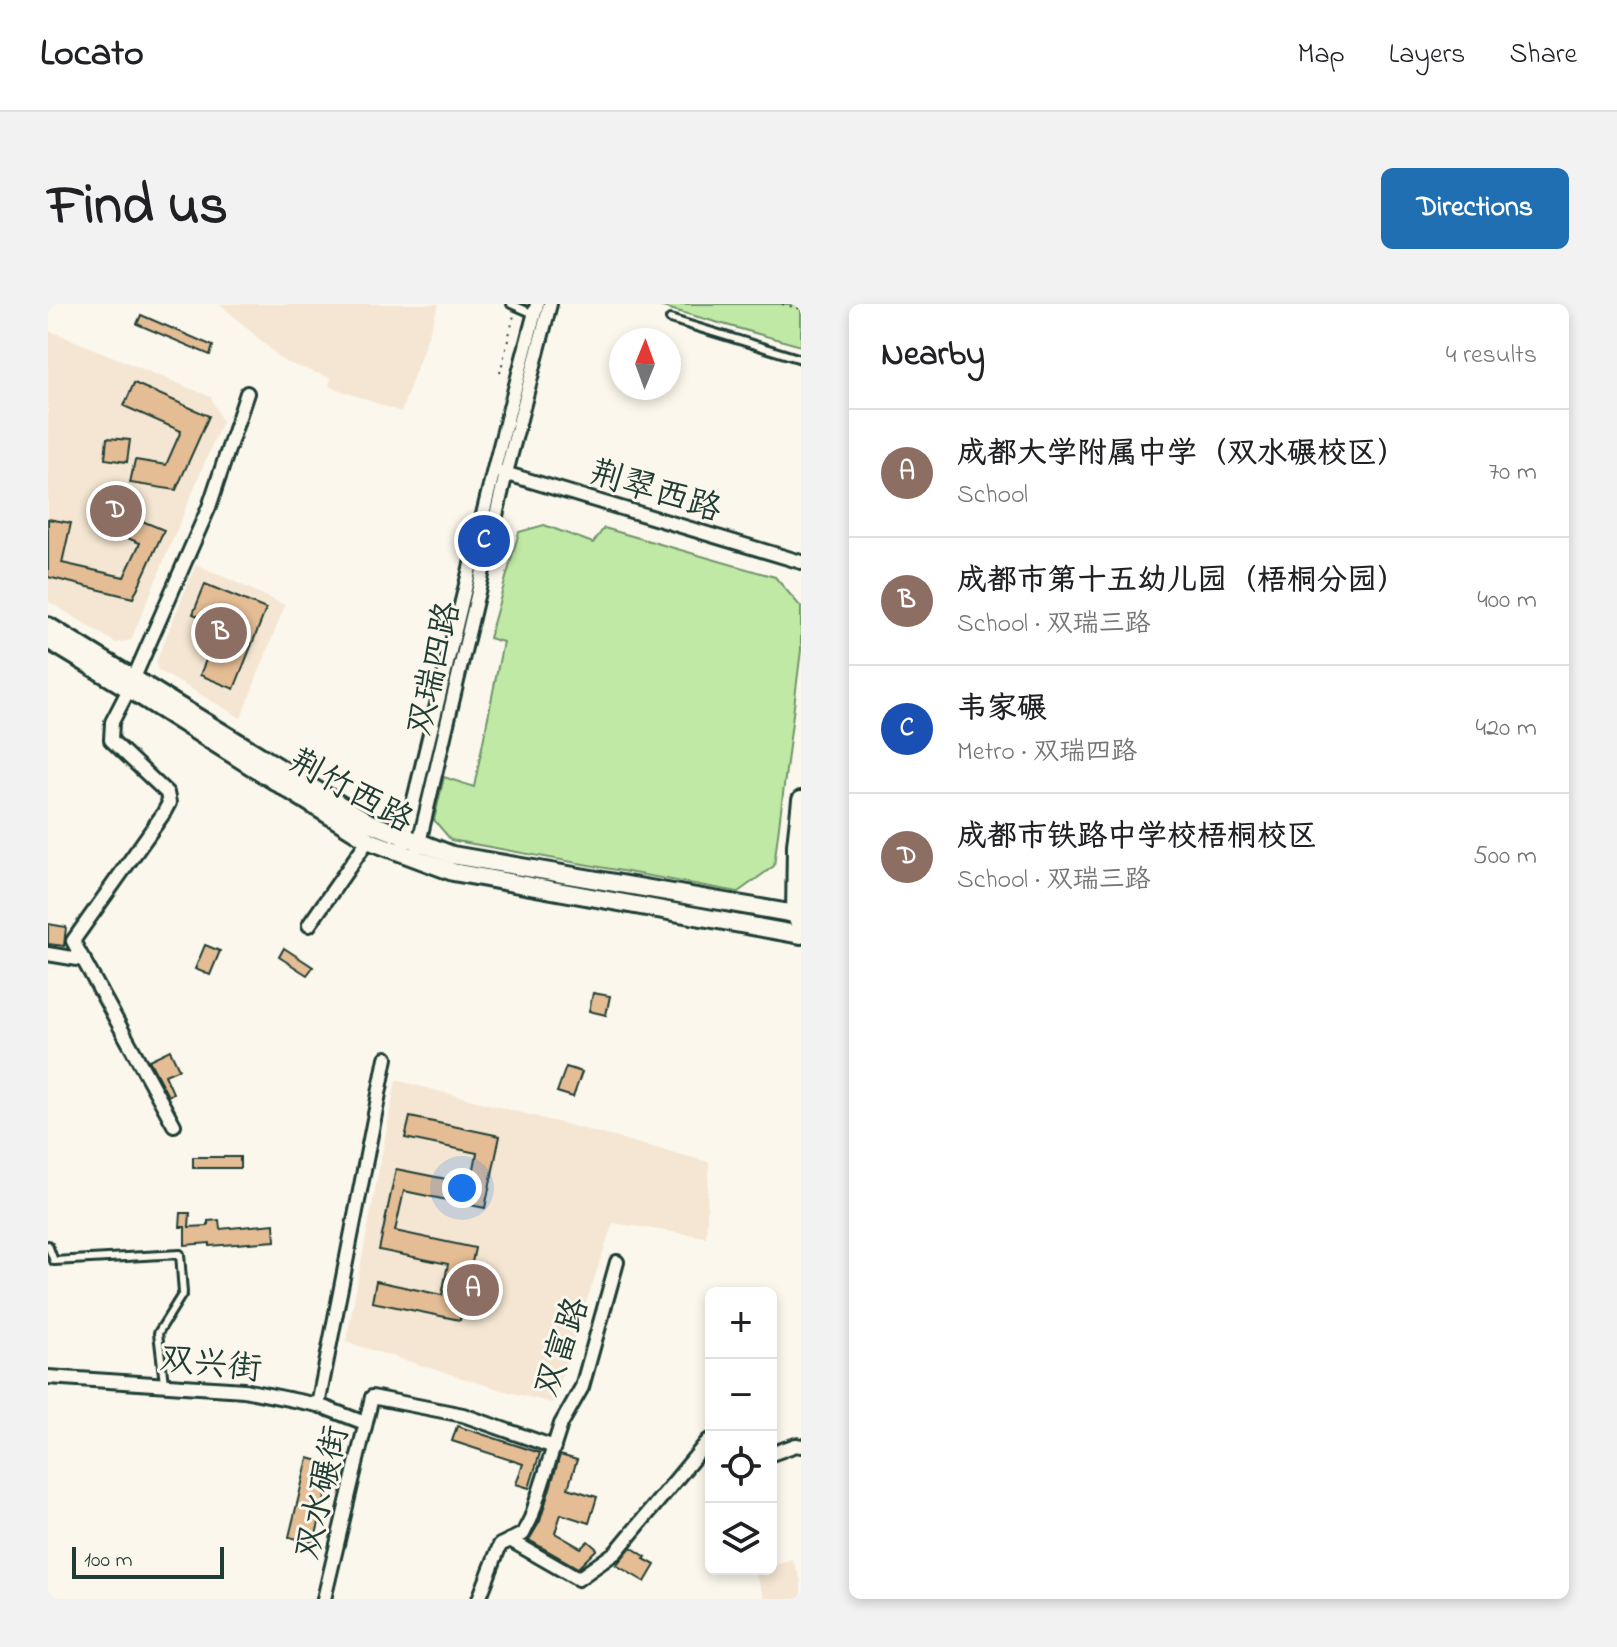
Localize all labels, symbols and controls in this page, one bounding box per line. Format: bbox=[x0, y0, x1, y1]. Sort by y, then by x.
text: Locato bbox=[40, 27, 144, 83]
text: Map bbox=[1297, 35, 1345, 76]
text: Layers bbox=[1389, 35, 1465, 76]
text: Share bbox=[1509, 35, 1577, 76]
text: Find us bbox=[48, 168, 228, 249]
button: Directions bbox=[1381, 168, 1569, 249]
north arrow bbox=[609, 328, 681, 400]
text: Nearby bbox=[881, 331, 985, 381]
text: 4 results bbox=[1446, 337, 1537, 375]
text: 成都大学附属中学（双水碾校区） bbox=[957, 433, 1407, 477]
street label: 荆翠西路 bbox=[582, 449, 727, 537]
text: A bbox=[899, 454, 915, 492]
text: 70 m bbox=[1488, 454, 1537, 492]
text: School bbox=[957, 477, 1028, 515]
pin: D bbox=[90, 481, 142, 541]
pin: C bbox=[458, 511, 510, 571]
text: 成都市第十五幼儿园（梧桐分园） bbox=[957, 560, 1407, 604]
text: B bbox=[898, 582, 916, 620]
text: 400 m bbox=[1477, 582, 1537, 620]
street label: 双瑞四路 bbox=[396, 597, 476, 741]
pin: B bbox=[195, 603, 247, 663]
text: School · 双瑞三路 bbox=[957, 606, 1151, 644]
text: 韦家碾 bbox=[957, 688, 1047, 732]
text: C bbox=[900, 710, 914, 748]
text: 420 m bbox=[1475, 710, 1537, 748]
text: Metro · 双瑞四路 bbox=[957, 734, 1137, 772]
street label: 荆竹西路 bbox=[278, 738, 422, 847]
text: 成都市铁路中学校梧桐校区 bbox=[957, 816, 1317, 860]
text: D bbox=[897, 838, 917, 876]
text: 500 m bbox=[1473, 838, 1537, 876]
text: School · 双瑞三路 bbox=[957, 862, 1151, 900]
your location bbox=[442, 1168, 482, 1208]
pin: A bbox=[447, 1260, 499, 1320]
map controls bbox=[705, 1287, 777, 1575]
button: + bbox=[705, 1287, 777, 1359]
street label: 双富路 bbox=[524, 1291, 604, 1404]
street label: 双兴街 bbox=[157, 1336, 264, 1396]
button: − bbox=[705, 1359, 777, 1431]
street label: 双水碾街 bbox=[284, 1421, 364, 1565]
button: locate bbox=[705, 1431, 777, 1503]
button: layers bbox=[705, 1503, 777, 1575]
scale bar bbox=[72, 1543, 224, 1579]
text: 100 m bbox=[84, 1545, 133, 1577]

